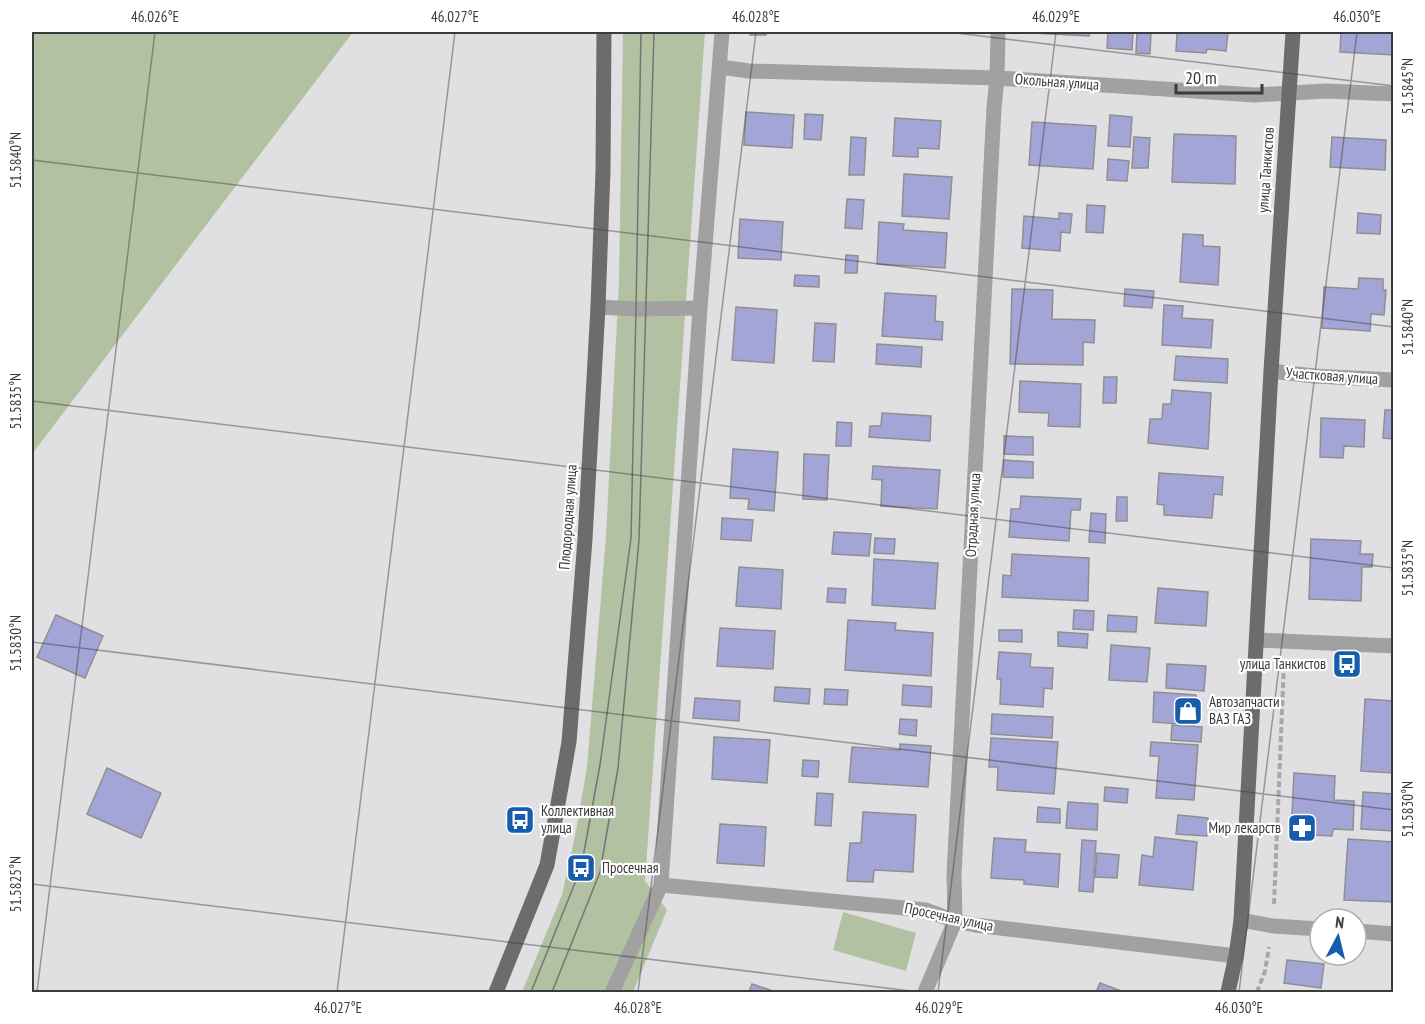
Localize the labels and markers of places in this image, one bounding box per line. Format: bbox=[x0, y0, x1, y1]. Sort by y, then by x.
bus stop icon: улица Танкистов bbox=[1331, 648, 1363, 680]
place label: улица Танкистов bbox=[1240, 654, 1326, 673]
place label: Автозапчасти ВАЗ ГАЗ bbox=[1209, 692, 1279, 728]
shop icon: Автозапчасти ВАЗ ГАЗ bbox=[1172, 695, 1204, 727]
place label: Коллективная улица bbox=[541, 801, 614, 837]
bus stop icon: Коллективная улица bbox=[504, 804, 536, 836]
pharmacy icon: Мир лекарств bbox=[1286, 812, 1318, 844]
place label: Мир лекарств bbox=[1208, 818, 1281, 837]
bus stop icon: Просечная bbox=[565, 852, 597, 884]
place label: Просечная bbox=[602, 858, 659, 877]

